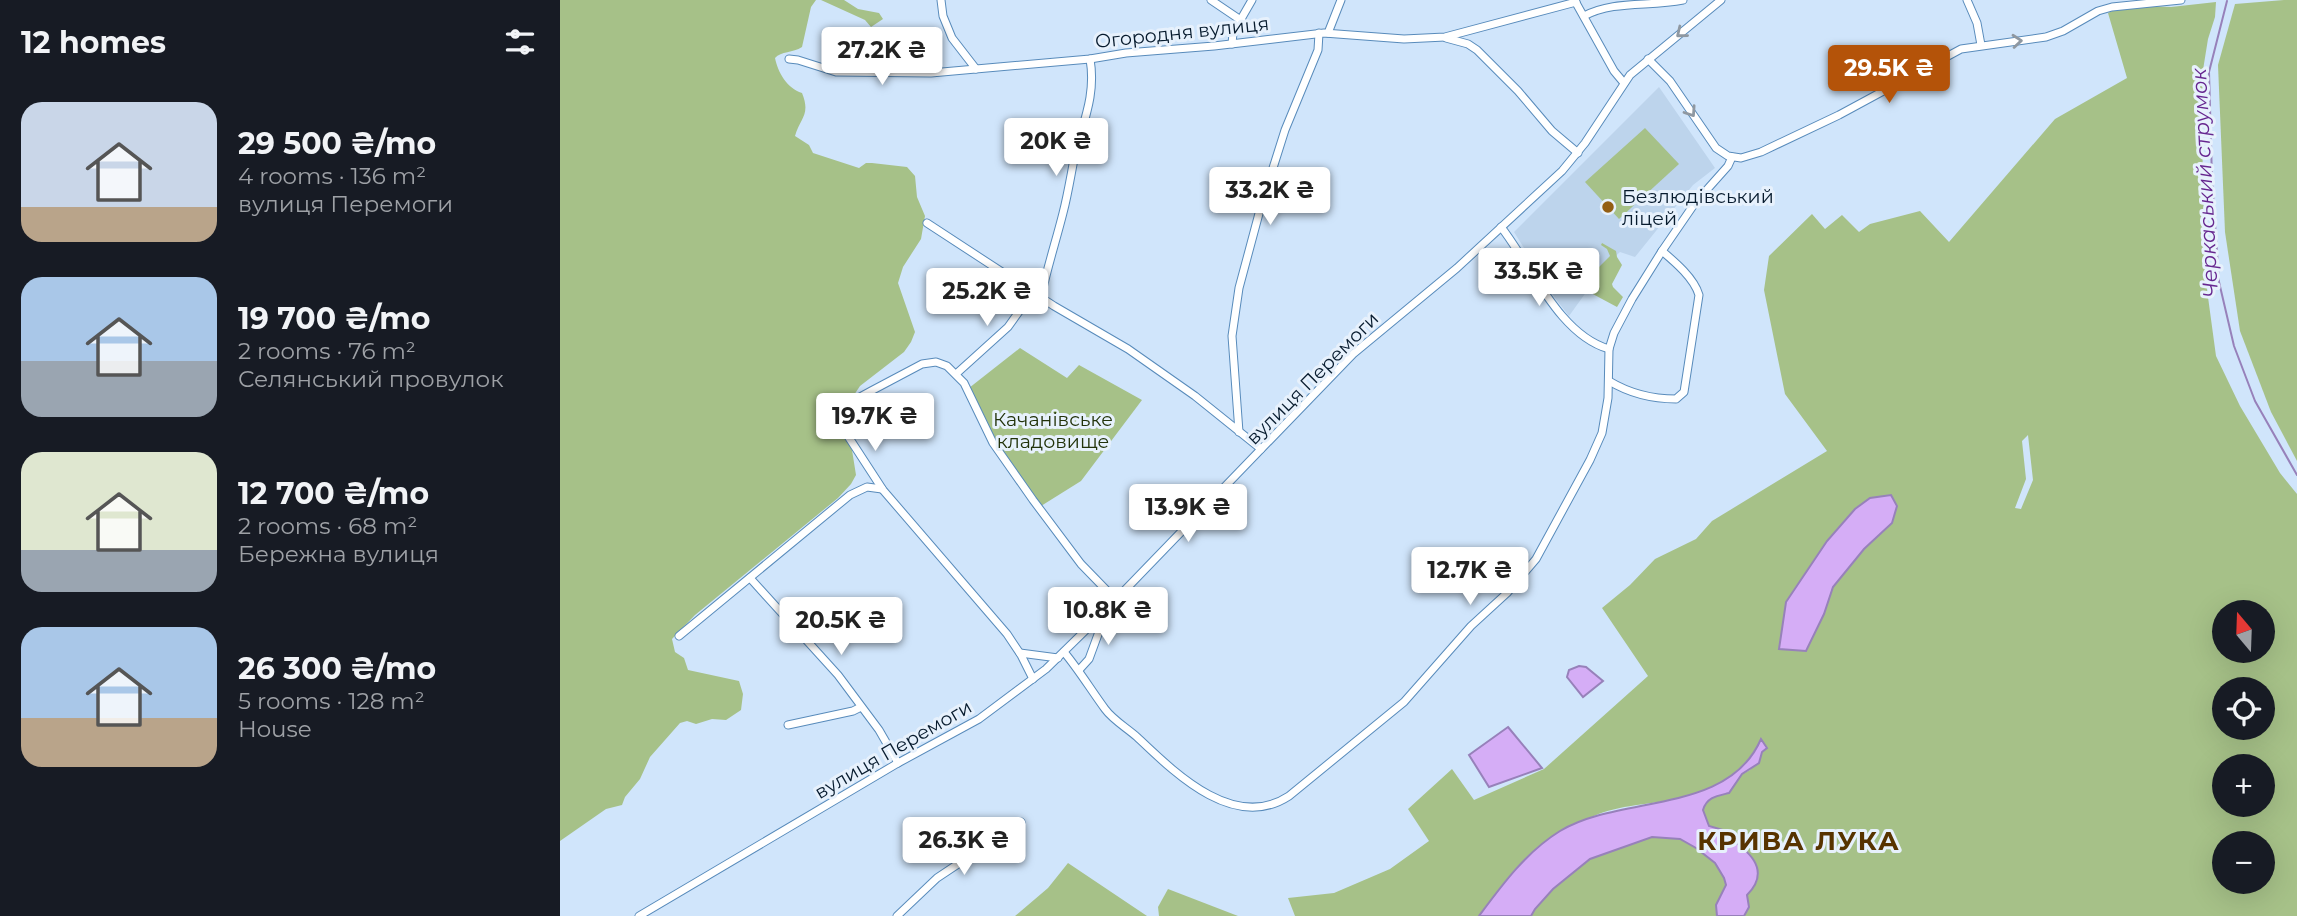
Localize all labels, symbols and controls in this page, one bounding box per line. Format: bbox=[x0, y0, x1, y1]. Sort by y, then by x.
street label: Огородня вулиця bbox=[1094, 12, 1270, 53]
icon: filters bbox=[501, 23, 539, 61]
text: 12 homes bbox=[21, 24, 166, 61]
one-way arrow bbox=[1677, 24, 1689, 37]
pin: 27.2K ₴ bbox=[817, 28, 947, 87]
one-way arrow bbox=[2012, 34, 2023, 49]
text: 27.2K ₴ bbox=[837, 36, 927, 64]
pin: 29.5K ₴ bbox=[1824, 46, 1954, 105]
text: 29.5K ₴ bbox=[1844, 54, 1934, 82]
water label: Черкаський струмок bbox=[2186, 67, 2223, 298]
one-way arrow bbox=[1683, 104, 1695, 117]
pin: 20K ₴ bbox=[1007, 118, 1105, 178]
text: 29 500 ₴/mo bbox=[238, 125, 436, 162]
text: 20K ₴ bbox=[1020, 127, 1092, 155]
icon: home bbox=[77, 130, 161, 214]
text: 4 rooms · 136 m² bbox=[238, 162, 426, 190]
pin: 33.2K ₴ bbox=[1205, 168, 1335, 227]
text: 33.2K ₴ bbox=[1225, 176, 1315, 204]
place label: Безлюдівський ліцей bbox=[1622, 185, 1774, 230]
text: вулиця Перемоги bbox=[238, 190, 453, 218]
marker: Безлюдівський ліцей bbox=[1600, 199, 1616, 215]
pin: 33.5K ₴ bbox=[1474, 248, 1604, 308]
text: 33.5K ₴ bbox=[1494, 257, 1584, 285]
pin: 25.2K ₴ bbox=[922, 268, 1052, 328]
text: 25.2K ₴ bbox=[942, 277, 1032, 305]
text: 19 700 ₴/mo bbox=[238, 300, 430, 337]
icon: home bbox=[77, 305, 161, 389]
street label: вулиця Перемоги bbox=[1241, 307, 1383, 449]
text: 2 rooms · 76 m² bbox=[238, 337, 416, 365]
text: Селянський провулок bbox=[238, 365, 504, 393]
pin: 19.7K ₴ bbox=[810, 393, 940, 453]
text: 19.7K ₴ bbox=[832, 402, 918, 430]
park label: Качанівське кладовище bbox=[993, 408, 1113, 453]
text: 12 700 ₴/mo bbox=[238, 475, 429, 512]
icon: home bbox=[77, 480, 161, 564]
pin: 13.9K ₴ bbox=[1123, 484, 1253, 544]
text: 13.9K ₴ bbox=[1145, 493, 1231, 521]
text: 2 rooms · 68 m² bbox=[238, 512, 417, 540]
text: Бережна вулиця bbox=[238, 540, 439, 568]
pin: 12.7K ₴ bbox=[1405, 548, 1535, 607]
text: 12.7K ₴ bbox=[1427, 556, 1513, 584]
pin: 10.8K ₴ bbox=[1043, 588, 1173, 647]
text: 10.8K ₴ bbox=[1064, 596, 1152, 624]
pin: 20.5K ₴ bbox=[776, 598, 906, 657]
north arrow bbox=[2212, 600, 2275, 663]
map controls bbox=[2212, 600, 2275, 894]
text: 20.5K ₴ bbox=[795, 606, 887, 634]
text: 26 300 ₴/mo bbox=[238, 650, 436, 687]
icon: home bbox=[77, 655, 161, 739]
button: locate bbox=[2212, 677, 2275, 740]
text: 5 rooms · 128 m² bbox=[238, 687, 425, 715]
street label: вулиця Перемоги bbox=[811, 695, 976, 804]
text: House bbox=[238, 715, 312, 743]
button: + bbox=[2212, 754, 2275, 817]
pin: 26.3K ₴ bbox=[899, 818, 1029, 877]
district label: КРИВА ЛУКА bbox=[1697, 825, 1901, 857]
text: 26.3K ₴ bbox=[919, 826, 1009, 854]
button: − bbox=[2212, 831, 2275, 894]

